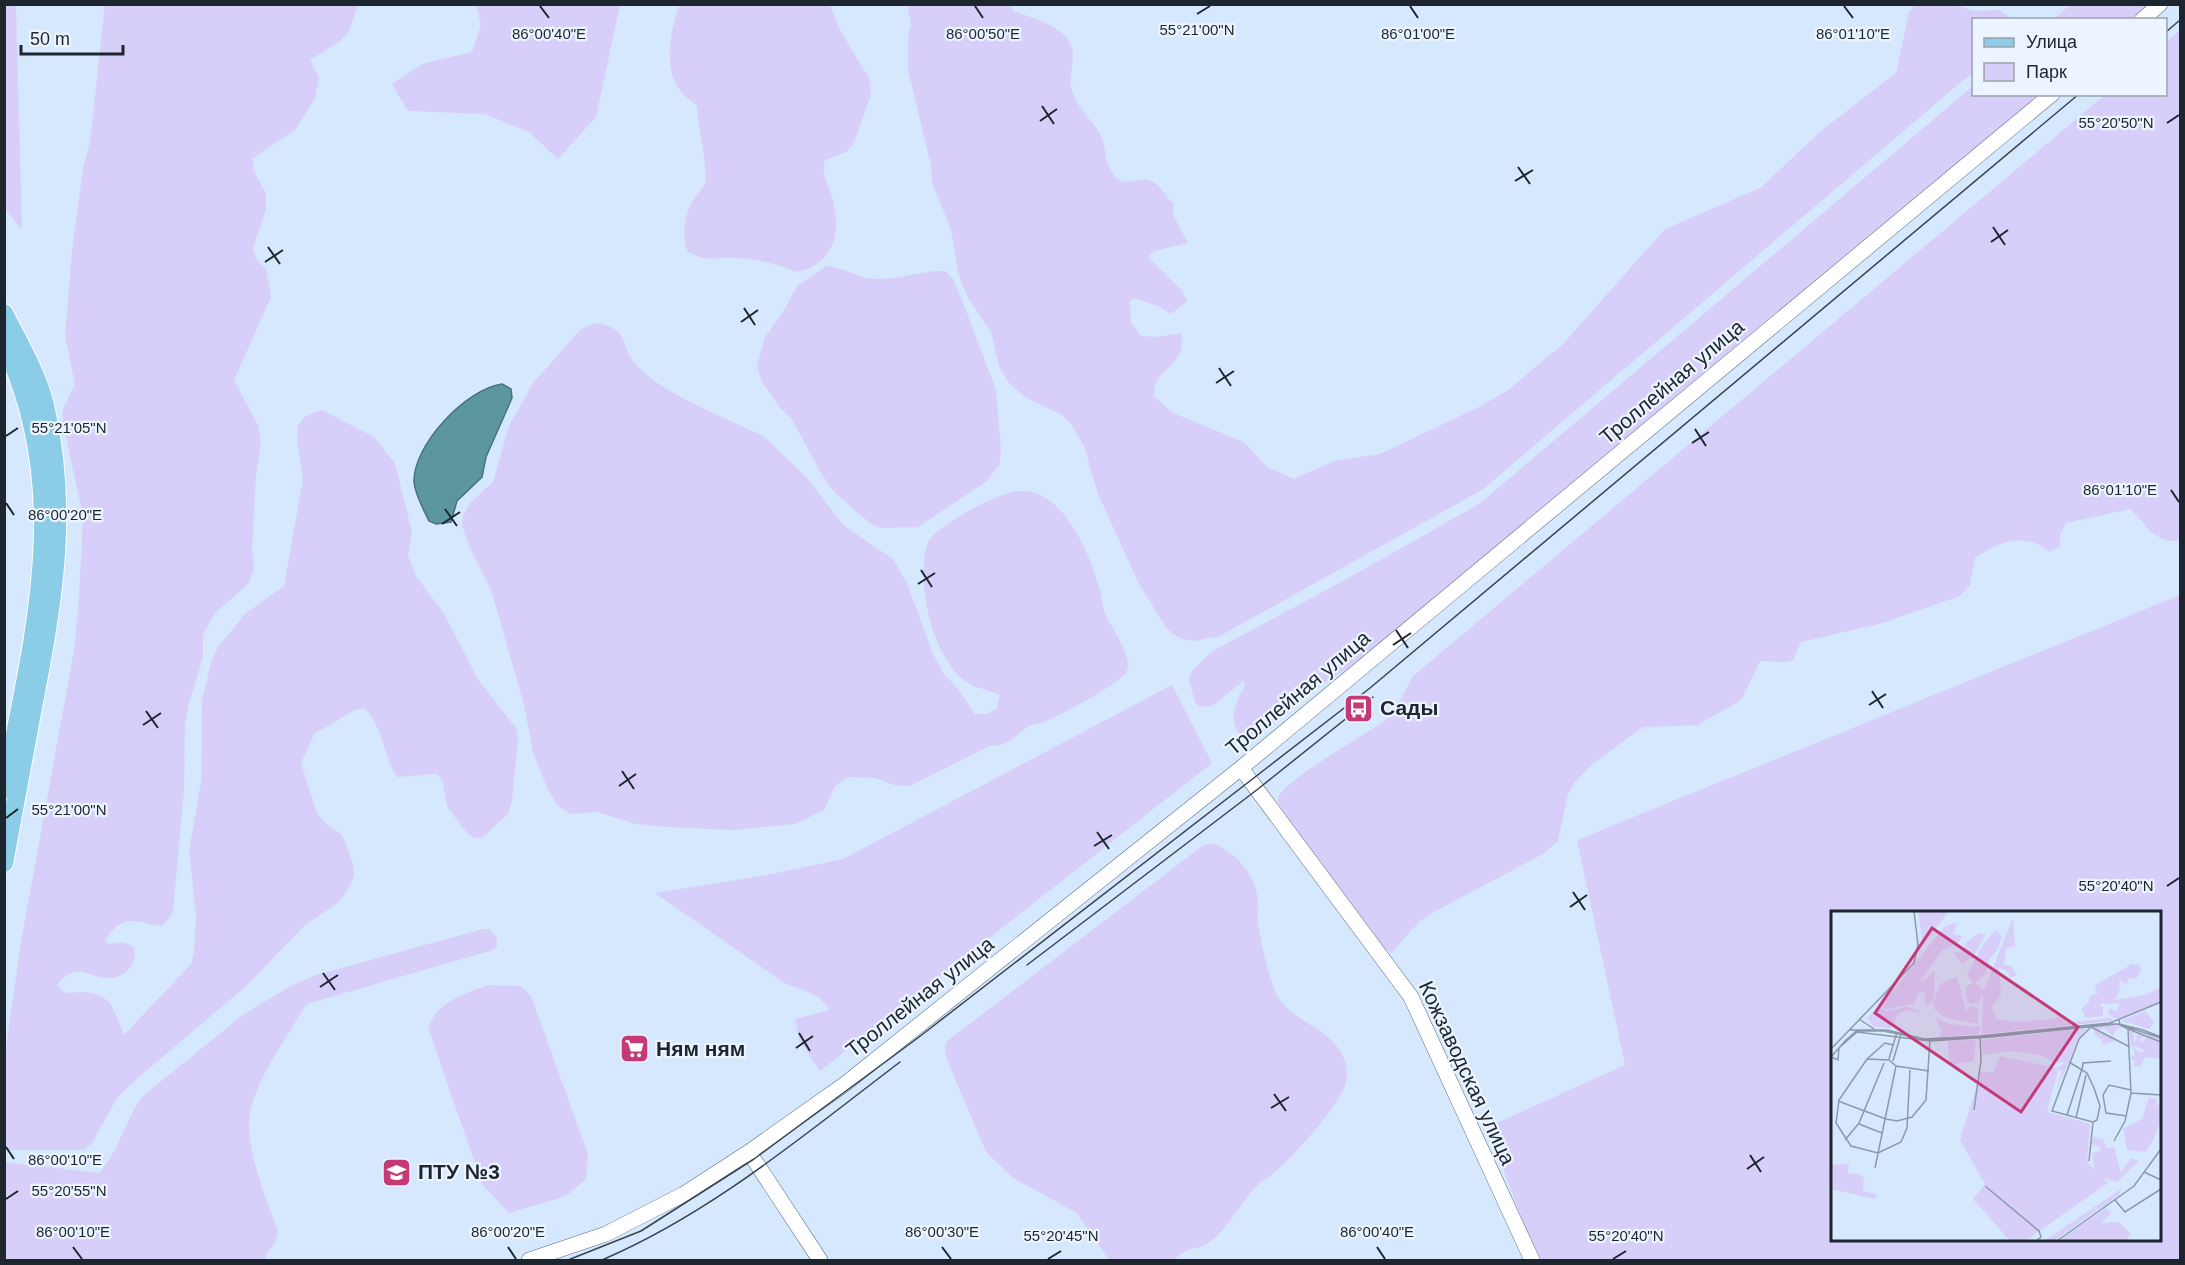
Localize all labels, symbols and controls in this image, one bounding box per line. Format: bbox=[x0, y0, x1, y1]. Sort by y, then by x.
scale bar bbox=[21, 18, 123, 56]
legend bbox=[1972, 18, 2167, 96]
text: 55°21'00"N bbox=[1159, 21, 1235, 38]
text: 86°00'40"E bbox=[512, 25, 586, 42]
text: 86°00'50"E bbox=[946, 25, 1020, 42]
text: 86°01'00"E bbox=[1381, 25, 1455, 42]
text: 86°01'10"E bbox=[1816, 25, 1890, 42]
text: 50 m bbox=[30, 29, 70, 49]
text: Улица bbox=[2026, 32, 2078, 52]
text: Парк bbox=[2026, 62, 2067, 82]
text: 55°20'50"N bbox=[2078, 114, 2154, 131]
street label: Троллейная улица bbox=[1595, 315, 1749, 448]
text: 55°21'05"N bbox=[31, 419, 107, 436]
text: 86°01'10"E bbox=[2083, 481, 2157, 498]
text: 86°00'20"E bbox=[28, 506, 102, 523]
street label: Троллейная улица bbox=[1221, 626, 1375, 759]
bus stop icon: Сады bbox=[1343, 692, 1375, 724]
place label: Сады bbox=[1380, 696, 1438, 719]
text: 55°21'00"N bbox=[31, 801, 107, 818]
text: 55°20'40"N bbox=[2078, 877, 2154, 894]
inset map bbox=[1831, 911, 2161, 1241]
street label: Троллейная улица bbox=[841, 932, 998, 1061]
street label: Кожзаводская улица bbox=[1415, 977, 1520, 1169]
supermarket icon: Ням ням bbox=[619, 1033, 651, 1065]
place label: Ням ням bbox=[656, 1037, 745, 1060]
text: 86°00'10"E bbox=[28, 1151, 102, 1168]
school or university icon: ПТУ №3 bbox=[381, 1156, 413, 1188]
place label: ПТУ №3 bbox=[418, 1160, 500, 1183]
text: 55°20'55"N bbox=[31, 1182, 107, 1199]
text: 86°00'10"E bbox=[36, 1223, 110, 1240]
text: 86°00'20"E bbox=[471, 1223, 545, 1240]
text: 86°00'30"E bbox=[905, 1223, 979, 1240]
text: 86°00'40"E bbox=[1340, 1223, 1414, 1240]
text: 55°20'45"N bbox=[1023, 1227, 1099, 1244]
text: 55°20'40"N bbox=[1588, 1227, 1664, 1244]

